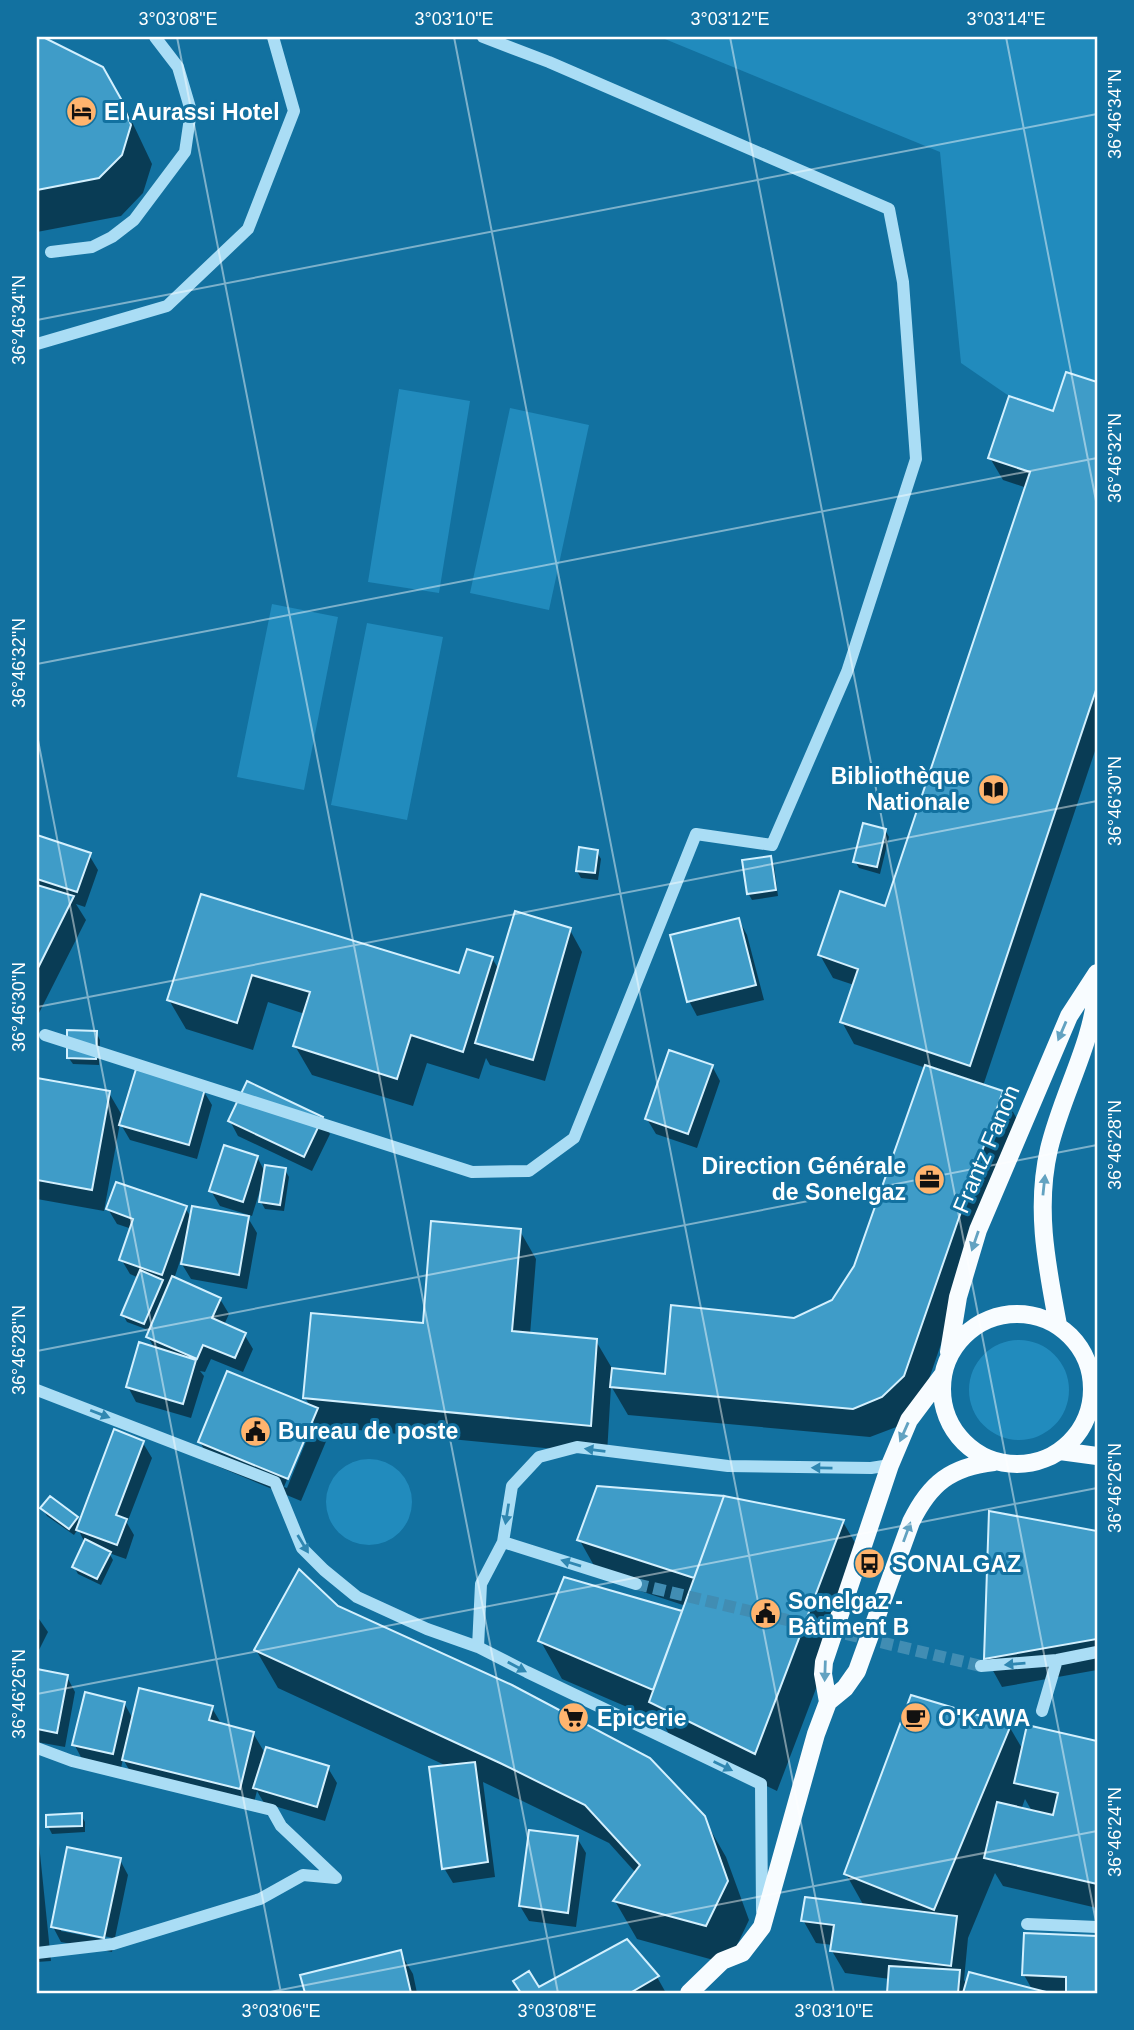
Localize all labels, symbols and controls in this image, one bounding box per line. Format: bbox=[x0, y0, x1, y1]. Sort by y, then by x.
text: 3°03'08"E bbox=[138, 9, 218, 29]
text: 3°03'10"E bbox=[414, 9, 494, 29]
text: 3°03'12"E bbox=[690, 9, 770, 29]
text: 3°03'14"E bbox=[966, 9, 1046, 29]
text: 36°46'34"N bbox=[1105, 69, 1125, 159]
hotel icon: El Aurassi Hotel bbox=[64, 95, 98, 129]
place label: El Aurassi Hotel bbox=[104, 99, 280, 125]
text: 36°46'34"N bbox=[9, 275, 29, 365]
text: 36°46'32"N bbox=[1105, 413, 1125, 503]
text: 36°46'32"N bbox=[9, 618, 29, 708]
text: 36°46'30"N bbox=[1105, 756, 1125, 846]
place label: Bibliothèque Nationale bbox=[831, 763, 970, 815]
library icon: Bibliothèque Nationale bbox=[976, 772, 1010, 806]
text: 36°46'30"N bbox=[9, 962, 29, 1052]
one-way arrow bbox=[1056, 1021, 1068, 1041]
street label: Frantz Fanon bbox=[947, 1081, 1025, 1217]
text: 36°46'28"N bbox=[1105, 1100, 1125, 1190]
place label: Direction Générale de Sonelgaz bbox=[701, 1153, 906, 1205]
office icon: Direction Générale de Sonelgaz bbox=[912, 1162, 946, 1196]
one-way arrow bbox=[1039, 1174, 1050, 1196]
one-way arrow bbox=[969, 1231, 980, 1252]
text: 36°46'28"N bbox=[9, 1305, 29, 1395]
one-way arrow bbox=[90, 1409, 111, 1420]
public building icon: Bureau de poste bbox=[238, 1414, 272, 1448]
place label: Bureau de poste bbox=[278, 1418, 458, 1444]
one-way arrow bbox=[898, 1422, 910, 1442]
text: 36°46'26"N bbox=[1105, 1443, 1125, 1533]
one-way arrow bbox=[584, 1444, 606, 1455]
one-way arrow bbox=[811, 1462, 833, 1473]
one-way arrow bbox=[501, 1503, 512, 1525]
one-way arrow bbox=[902, 1522, 913, 1543]
one-way arrow bbox=[296, 1534, 309, 1554]
bus stop icon: SONALGAZ bbox=[852, 1547, 886, 1581]
place label: SONALGAZ bbox=[892, 1551, 1021, 1577]
one-way arrow bbox=[560, 1558, 581, 1568]
place label: Sonelgaz - Bâtiment B bbox=[788, 1588, 909, 1640]
public building icon: Sonelgaz - Bâtiment B bbox=[748, 1597, 782, 1631]
text: 36°46'26"N bbox=[9, 1649, 29, 1739]
one-way arrow bbox=[1004, 1659, 1026, 1670]
one-way arrow bbox=[819, 1660, 830, 1682]
one-way arrow bbox=[508, 1661, 528, 1673]
supermarket icon: Epicerie bbox=[557, 1701, 591, 1735]
cafe icon: O'KAWA bbox=[898, 1701, 932, 1735]
place label: Epicerie bbox=[597, 1705, 687, 1731]
place label: O'KAWA bbox=[938, 1705, 1030, 1731]
one-way arrow bbox=[713, 1760, 733, 1771]
text: 36°46'24"N bbox=[1105, 1787, 1125, 1877]
text: 3°03'06"E bbox=[241, 2001, 321, 2021]
text: 3°03'08"E bbox=[517, 2001, 597, 2021]
text: 3°03'10"E bbox=[794, 2001, 874, 2021]

